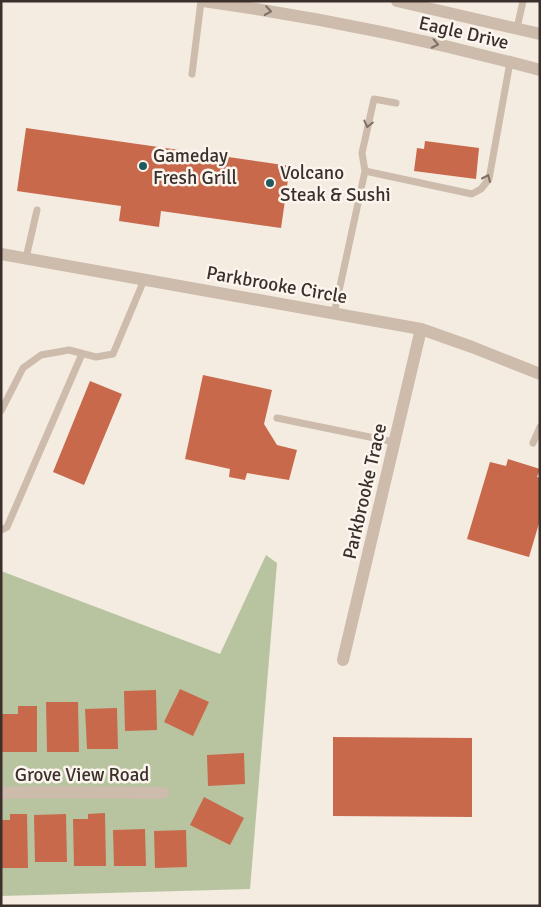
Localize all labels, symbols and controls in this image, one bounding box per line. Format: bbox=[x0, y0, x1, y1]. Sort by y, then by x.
one-way arrow bbox=[264, 6, 272, 16]
street label: Eagle Drive bbox=[416, 11, 511, 55]
one-way arrow bbox=[431, 38, 440, 49]
one-way arrow bbox=[363, 120, 374, 129]
place label: Gameday Fresh Grill bbox=[153, 144, 237, 190]
marker: Gameday Fresh Grill bbox=[137, 160, 149, 172]
place label: Volcano Steak & Sushi bbox=[280, 161, 391, 207]
one-way arrow bbox=[481, 174, 492, 183]
marker: Volcano Steak & Sushi bbox=[264, 177, 276, 189]
street label: Parkbrooke Circle bbox=[204, 261, 349, 309]
street label: Parkbrooke Trace bbox=[338, 421, 392, 562]
street label: Grove View Road bbox=[15, 763, 149, 787]

